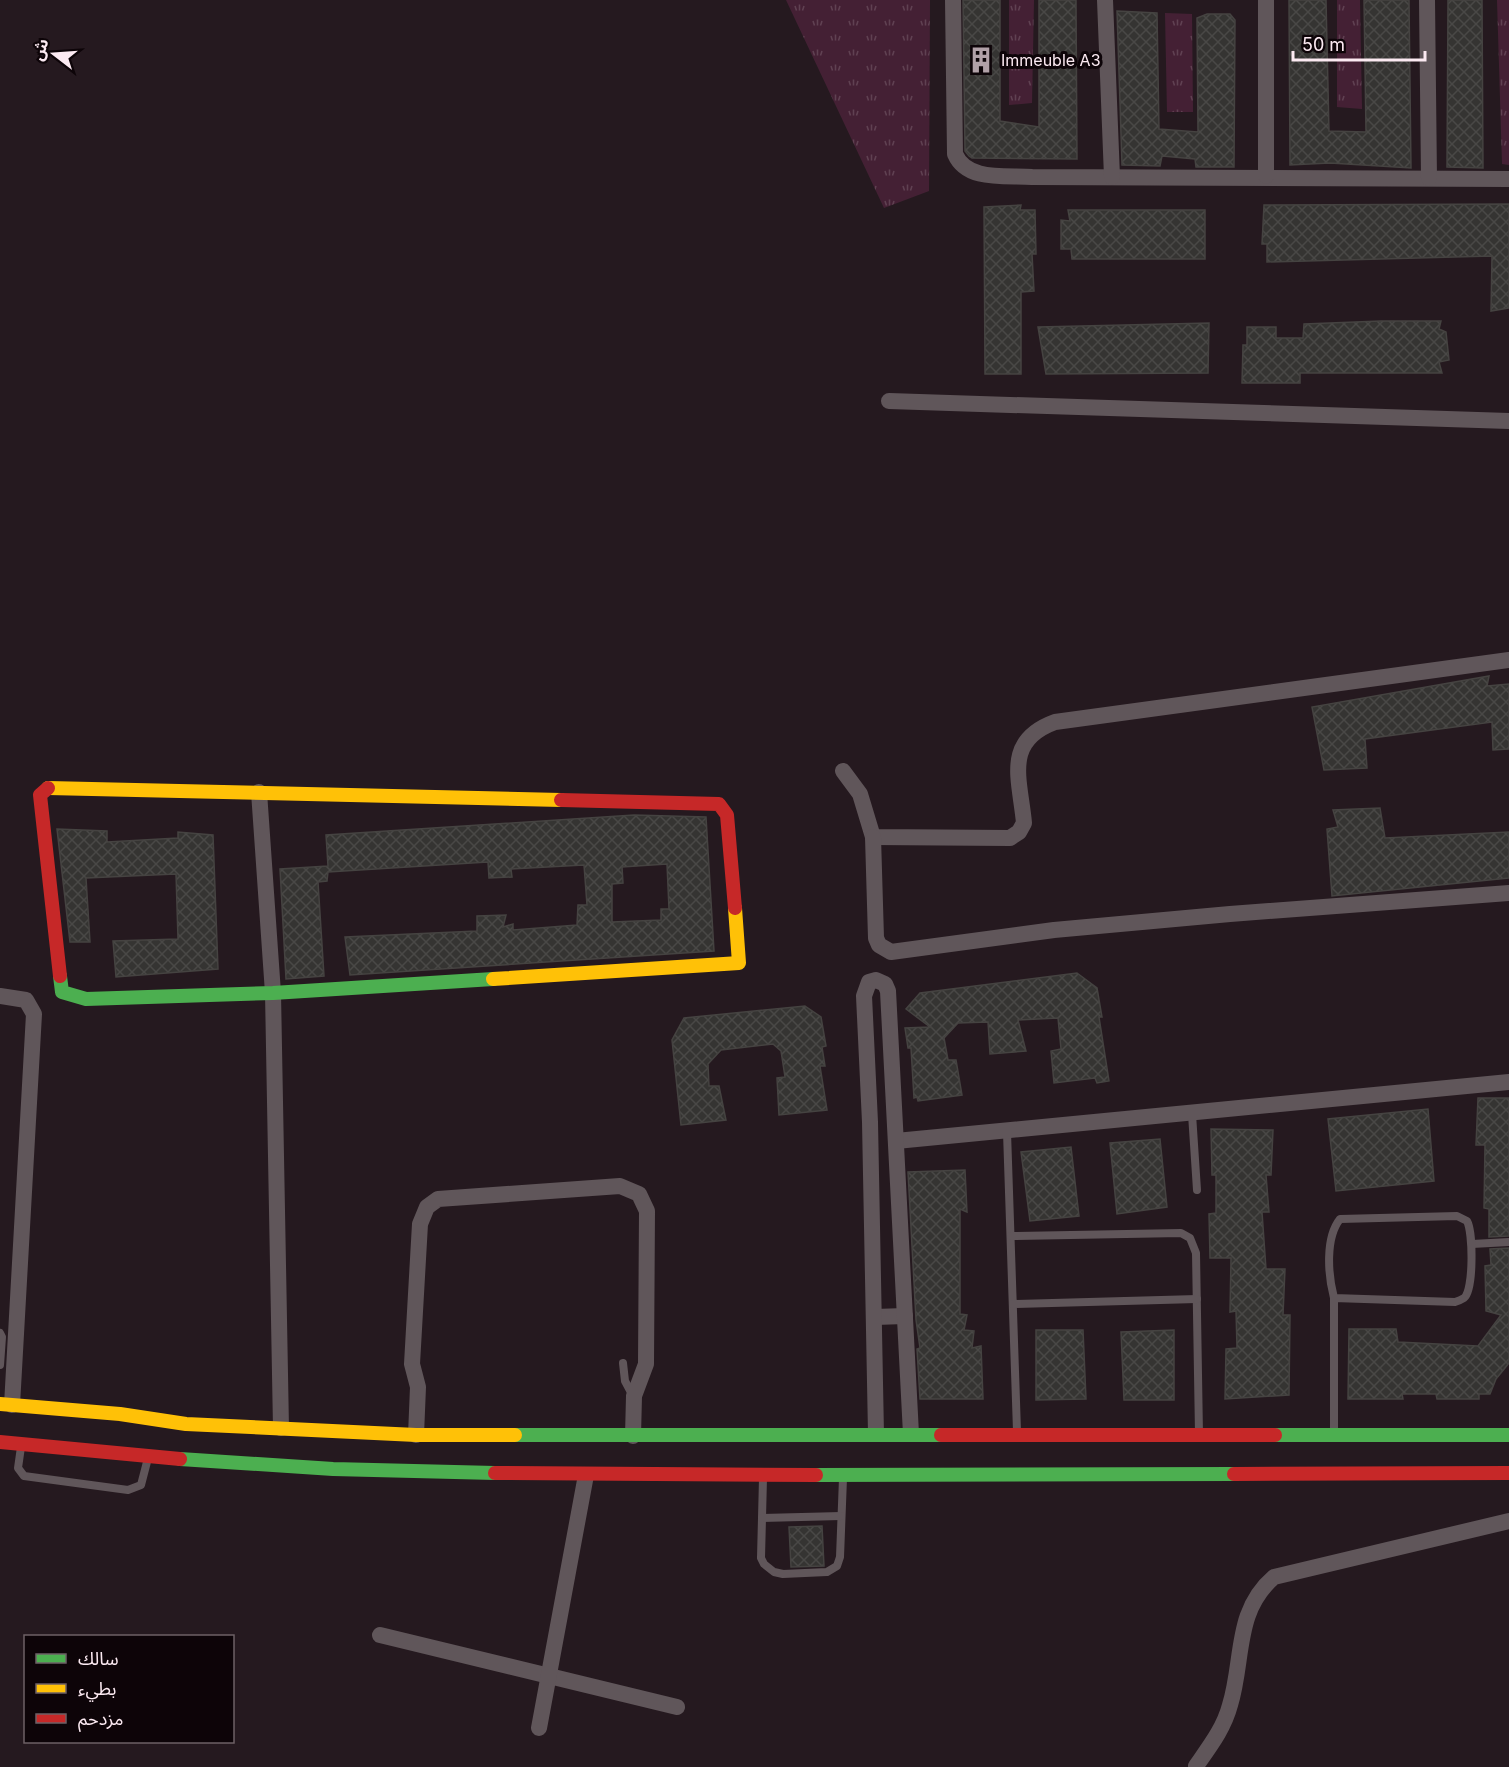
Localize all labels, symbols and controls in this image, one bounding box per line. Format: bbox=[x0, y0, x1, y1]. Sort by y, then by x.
north arrow bbox=[24, 24, 84, 84]
scale bar bbox=[1293, 24, 1425, 62]
text: 50 m bbox=[1302, 34, 1345, 55]
text: ش bbox=[27, 36, 52, 63]
building icon: Immeuble A3 bbox=[966, 45, 996, 75]
place label: Immeuble A3 bbox=[1001, 50, 1101, 70]
legend bbox=[24, 1635, 234, 1743]
text: سالك bbox=[78, 1648, 119, 1669]
text: بطيء bbox=[78, 1678, 116, 1702]
text: مزدحم bbox=[78, 1708, 123, 1732]

